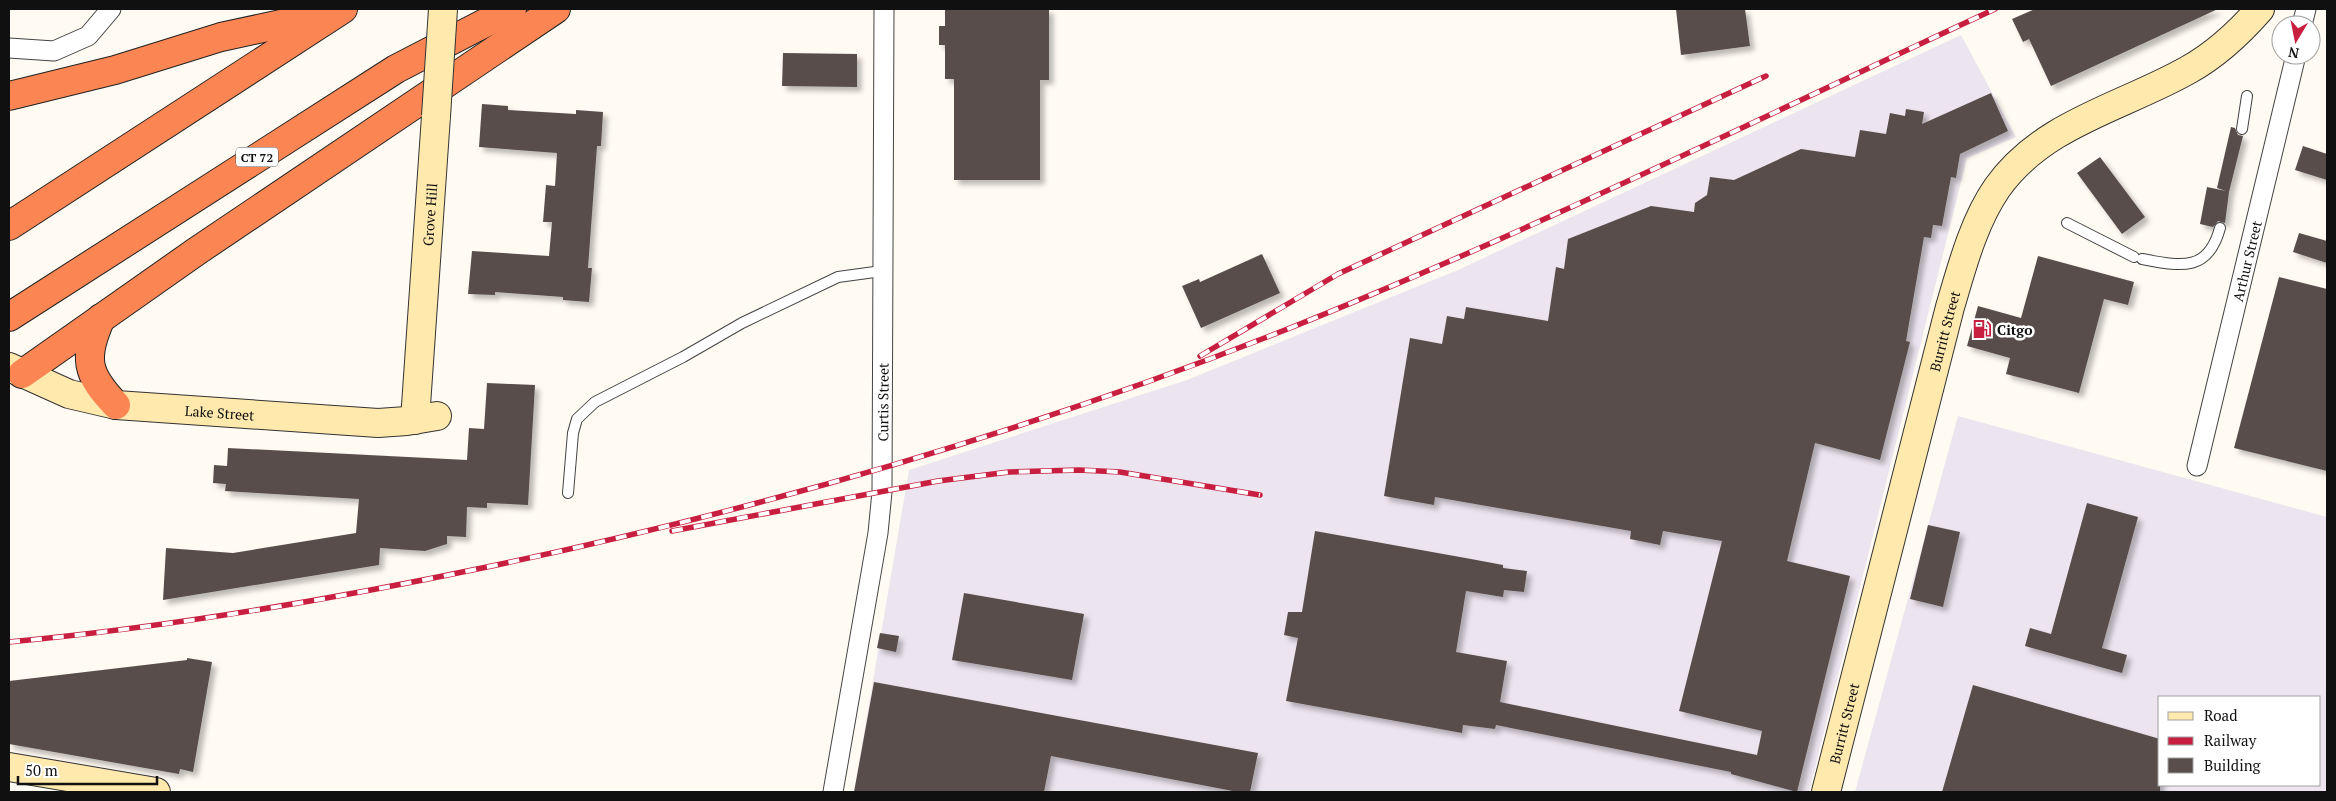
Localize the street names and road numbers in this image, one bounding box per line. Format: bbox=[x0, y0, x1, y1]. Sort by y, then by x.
road number: CT 72 bbox=[236, 148, 278, 166]
street label: Grove Hill bbox=[418, 183, 441, 246]
street label: Arthur Street bbox=[2228, 218, 2266, 303]
street label: Burritt Street bbox=[1924, 288, 1964, 373]
street label: Curtis Street bbox=[873, 362, 892, 441]
street label: Lake Street bbox=[184, 400, 256, 424]
street label: Burritt Street bbox=[1824, 680, 1863, 766]

